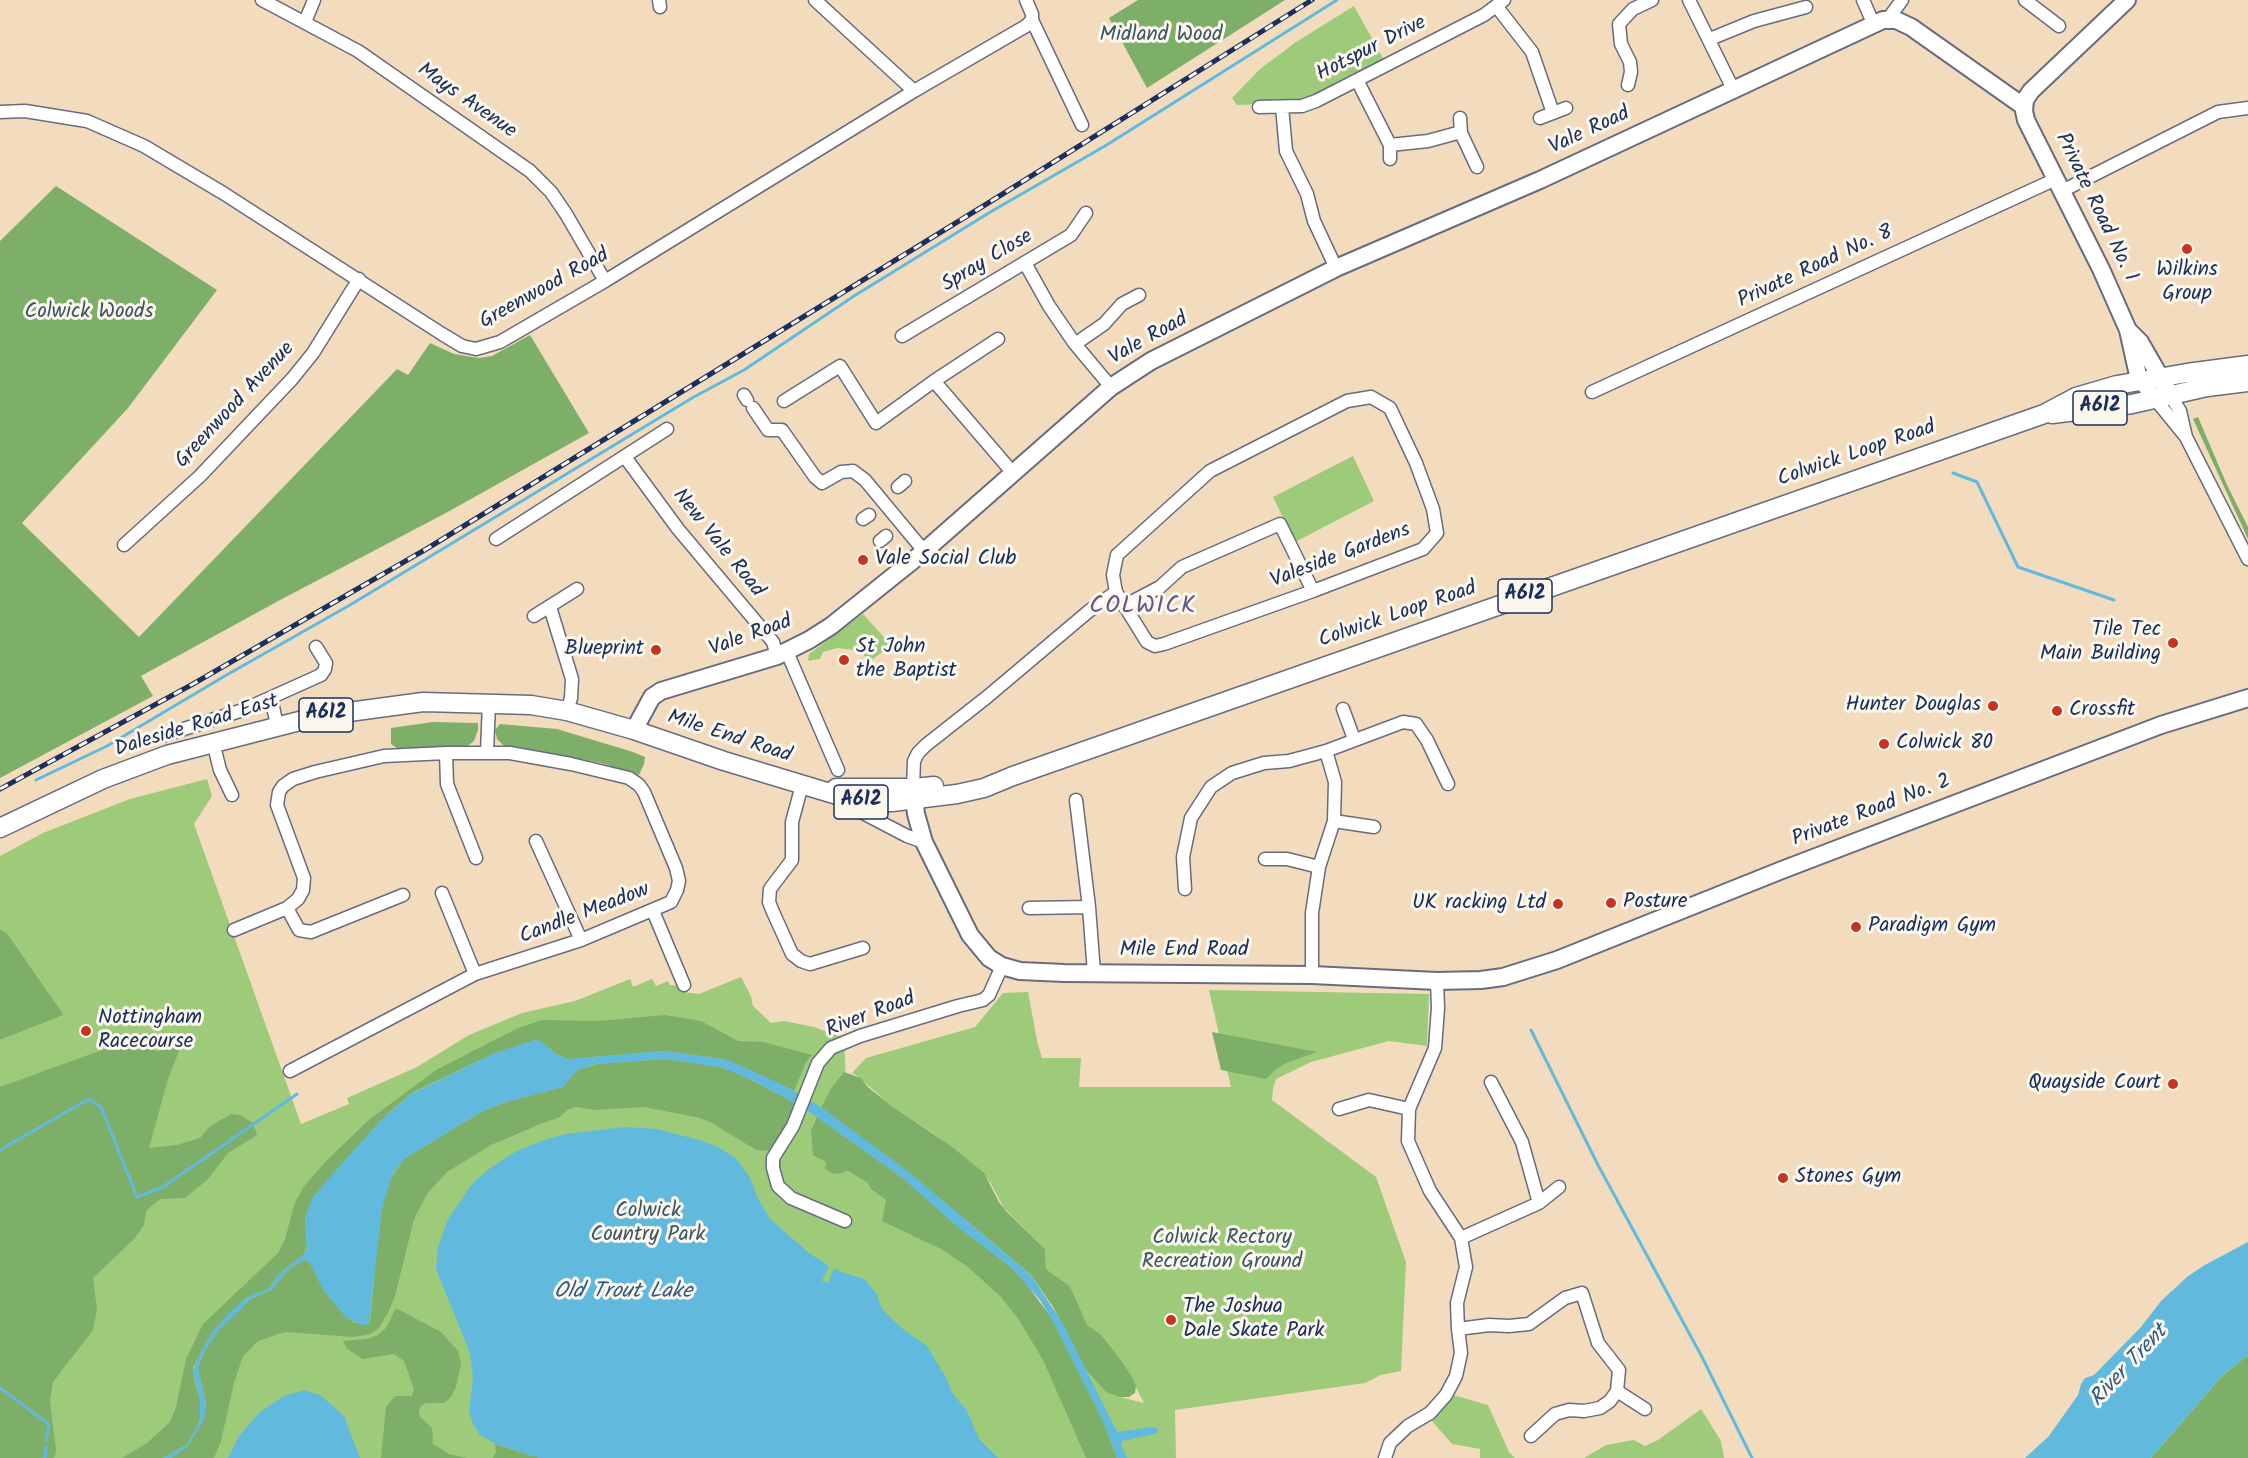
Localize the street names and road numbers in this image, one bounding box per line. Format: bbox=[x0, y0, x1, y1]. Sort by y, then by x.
street label: Hotspur Drive bbox=[1313, 12, 1431, 88]
street label: Mays Avenue bbox=[411, 59, 521, 145]
street label: Vale Road bbox=[1546, 102, 1634, 162]
street label: Private Road No. 1 bbox=[2048, 130, 2142, 286]
street label: Private Road No. 8 bbox=[1734, 221, 1898, 315]
street label: Spray Close bbox=[938, 225, 1038, 299]
street label: Greenwood Road bbox=[476, 244, 614, 336]
street label: Vale Road bbox=[1105, 308, 1193, 372]
street label: Greenwood Avenue bbox=[171, 338, 301, 474]
road number: A612 bbox=[2073, 391, 2127, 425]
street label: Colwick Loop Road bbox=[1775, 416, 1939, 494]
street label: New Vale Road bbox=[666, 485, 768, 603]
street label: Valeside Gardens bbox=[1268, 519, 1414, 595]
street label: Colwick Loop Road bbox=[1316, 577, 1480, 655]
road number: A612 bbox=[1498, 579, 1552, 613]
street label: Vale Road bbox=[706, 610, 796, 664]
street label: Daleside Road East bbox=[112, 690, 282, 764]
road number: A612 bbox=[299, 698, 353, 732]
street label: Mile End Road bbox=[664, 706, 794, 770]
street label: Private Road No. 2 bbox=[1789, 770, 1955, 854]
road number: A612 bbox=[834, 785, 888, 819]
street label: Candle Meadow bbox=[516, 879, 654, 951]
street label: Mile End Road bbox=[1119, 938, 1249, 964]
street label: River Road bbox=[823, 988, 919, 1044]

